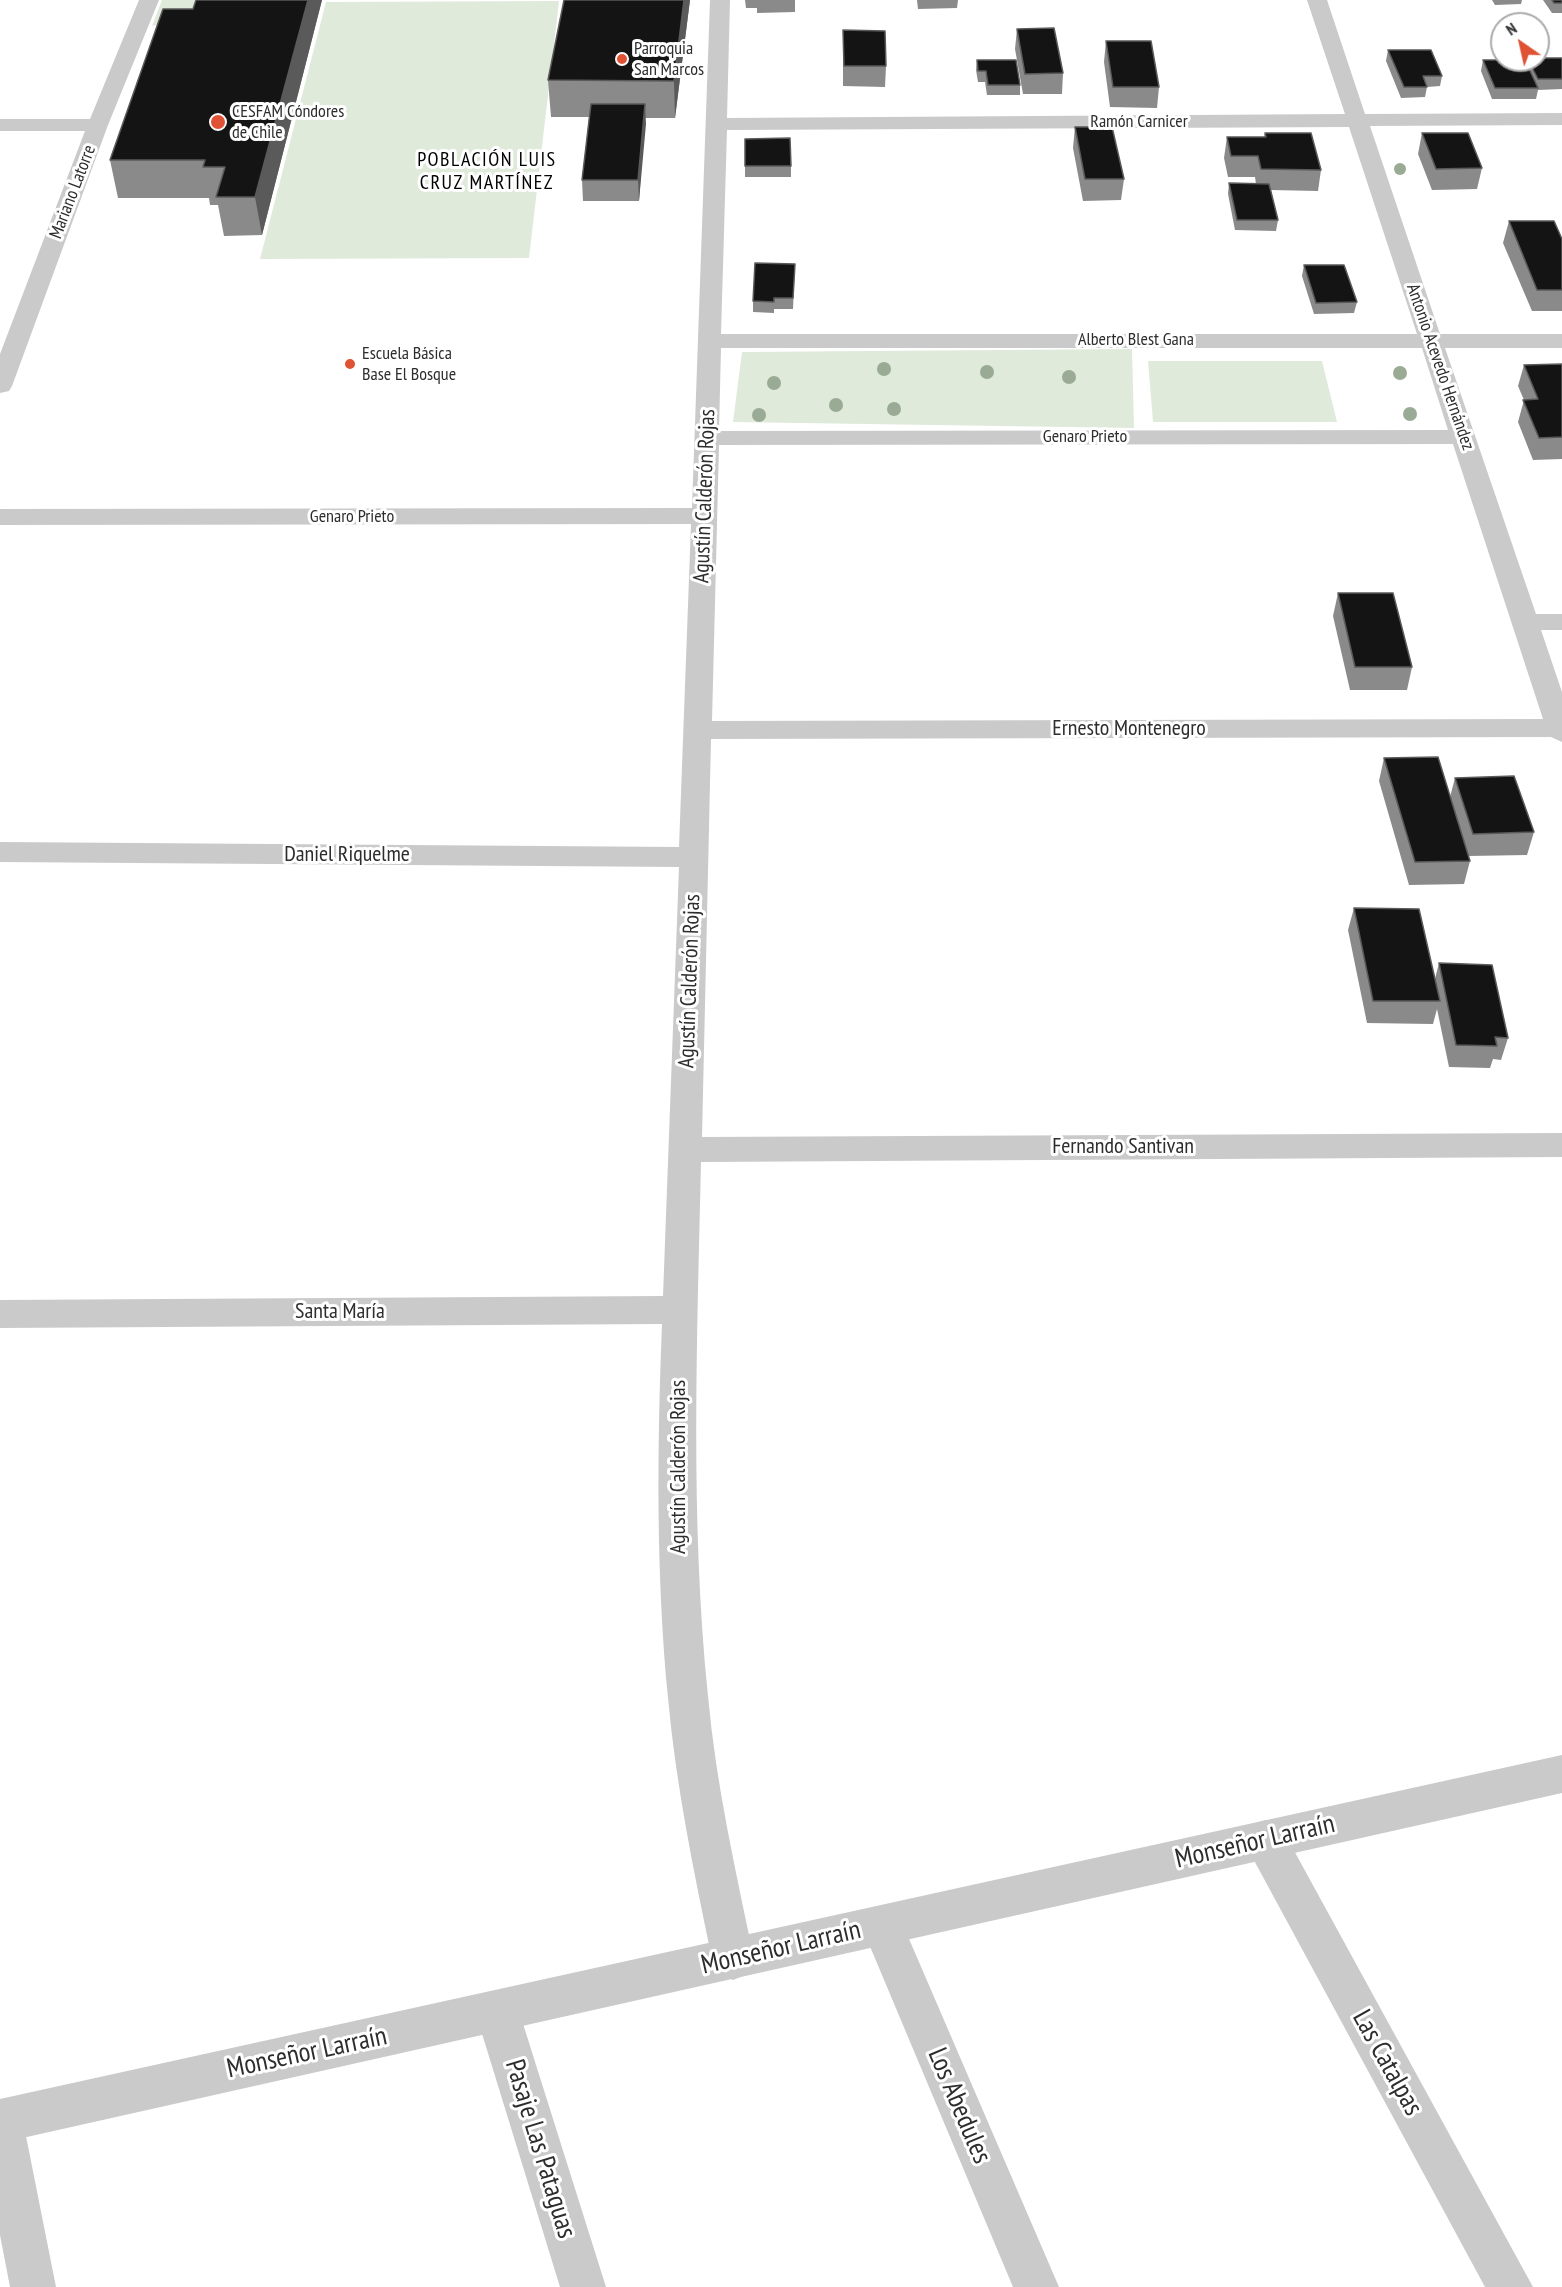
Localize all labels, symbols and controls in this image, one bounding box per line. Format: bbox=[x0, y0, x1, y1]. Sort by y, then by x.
north arrow bbox=[1490, 12, 1550, 72]
text: N bbox=[1502, 18, 1520, 39]
place label: Parroquia San Marcos bbox=[634, 38, 704, 80]
marker: Parroquia San Marcos bbox=[615, 52, 629, 66]
place label: CESFAM Cóndores de Chile bbox=[232, 101, 344, 144]
street label: Ramón Carnicer bbox=[1090, 111, 1188, 133]
marker: CESFAM Cóndores de Chile bbox=[209, 113, 227, 131]
street label: Mariano Latorre bbox=[45, 142, 101, 242]
district label: POBLACIÓN LUIS CRUZ MARTÍNEZ bbox=[417, 148, 557, 195]
street label: Antonio Acevedo Hernández bbox=[1401, 281, 1479, 453]
street label: Alberto Blest Gana bbox=[1078, 329, 1194, 351]
place label: Escuela Básica Base El Bosque bbox=[362, 343, 456, 386]
marker: Escuela Básica Base El Bosque bbox=[343, 357, 357, 371]
street label: Agustín Calderón Rojas bbox=[689, 409, 721, 583]
street label: Genaro Prieto bbox=[1043, 426, 1127, 448]
street label: Genaro Prieto bbox=[310, 506, 394, 528]
street label: Ernesto Montenegro bbox=[1052, 716, 1206, 742]
street label: Daniel Riquelme bbox=[284, 842, 410, 868]
street label: Agustín Calderón Rojas bbox=[674, 894, 706, 1068]
street label: Fernando Santivan bbox=[1052, 1134, 1194, 1160]
street label: Santa María bbox=[295, 1299, 385, 1325]
street label: Agustín Calderón Rojas bbox=[666, 1380, 692, 1554]
street label: Monseñor Larraín bbox=[1172, 1808, 1338, 1876]
street label: Monseñor Larraín bbox=[698, 1914, 864, 1982]
street label: Las Catalpas bbox=[1345, 2005, 1429, 2121]
street label: Monseñor Larraín bbox=[224, 2020, 390, 2086]
street label: Los Abedules bbox=[920, 2043, 998, 2169]
street label: Pasaje Las Pataguas bbox=[497, 2056, 583, 2242]

